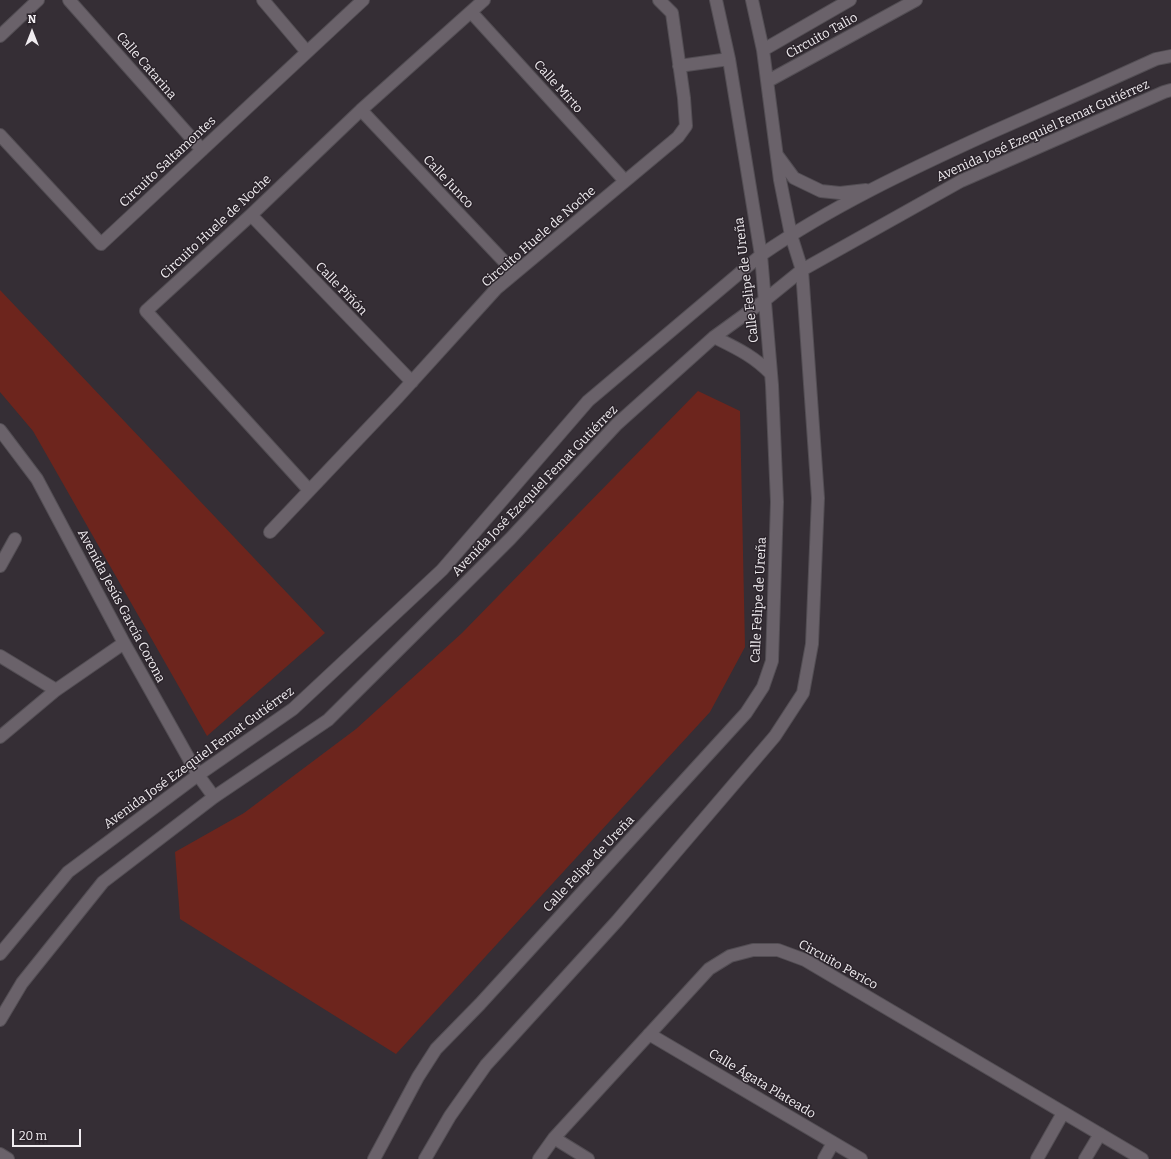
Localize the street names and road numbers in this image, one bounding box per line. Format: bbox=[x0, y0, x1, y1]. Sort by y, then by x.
street label: Circuito Talio bbox=[784, 10, 860, 62]
street label: Calle Catarina bbox=[113, 29, 179, 103]
street label: Calle Mirto bbox=[530, 57, 586, 117]
street label: Avenida José Ezequiel Femat Gutiérrez bbox=[934, 77, 1152, 185]
street label: Circuito Saltamontes bbox=[116, 113, 220, 211]
street label: Calle Junco bbox=[420, 152, 476, 212]
street label: Circuito Huele de Noche bbox=[157, 172, 275, 282]
street label: Circuito Huele de Noche bbox=[479, 183, 599, 291]
street label: Calle Felipe de Ureña bbox=[732, 216, 762, 344]
street label: Calle Piñón bbox=[312, 259, 370, 319]
street label: Avenida José Ezequiel Femat Gutiérrez bbox=[449, 402, 621, 580]
street label: Avenida Jesús García Corona bbox=[74, 527, 168, 685]
street label: Calle Felipe de Ureña bbox=[748, 536, 770, 664]
street label: Avenida José Ezequiel Femat Gutiérrez bbox=[101, 684, 297, 832]
street label: Calle Felipe de Ureña bbox=[540, 812, 638, 916]
street label: Circuito Perico bbox=[796, 937, 880, 993]
street label: Calle Ágata Plateado bbox=[706, 1046, 818, 1122]

